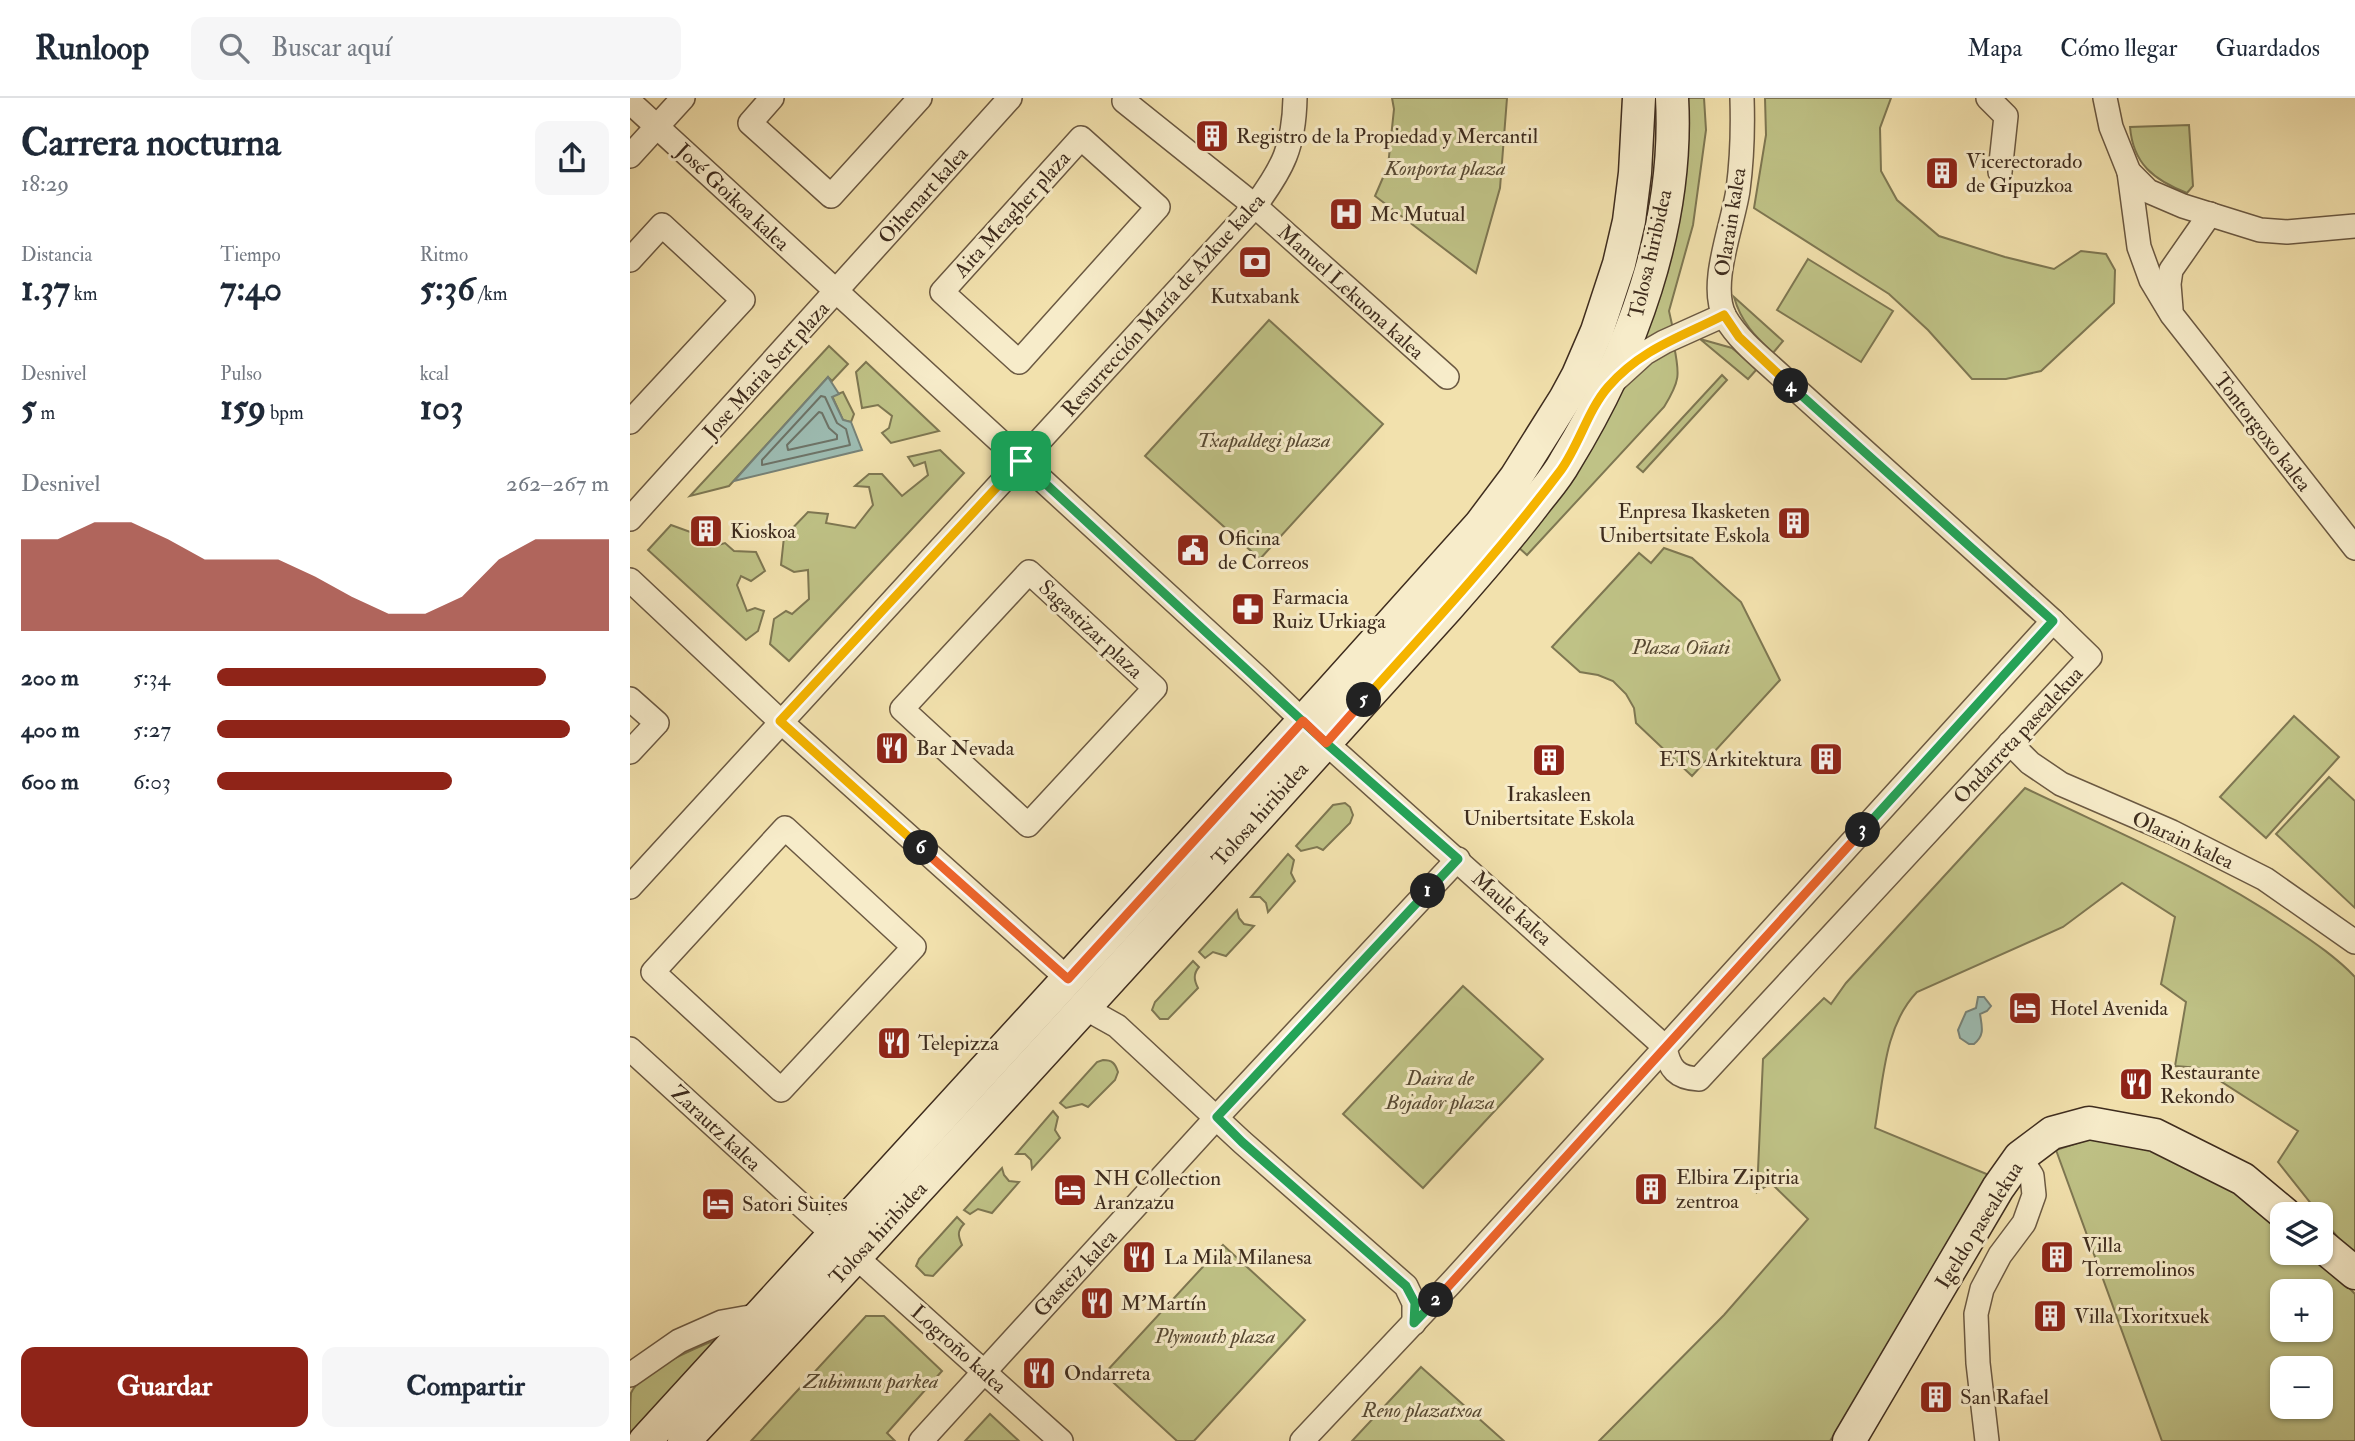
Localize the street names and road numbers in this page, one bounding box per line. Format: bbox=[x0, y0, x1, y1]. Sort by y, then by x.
street label: José Goikoa kalea bbox=[669, 137, 795, 257]
street label: Oihenart kalea bbox=[872, 141, 975, 250]
street label: Aita Meagher plaza bbox=[948, 145, 1077, 284]
street label: Olarain kalea bbox=[1709, 166, 1752, 278]
street label: Tolosa hiribidea bbox=[1622, 186, 1679, 321]
street label: Resurrección María de Azkue kalea bbox=[1056, 188, 1271, 423]
street label: Manuel Lekuona kalea bbox=[1271, 219, 1430, 366]
street label: Jose Maria Sert plaza bbox=[697, 295, 836, 446]
street label: Tontorgoxo kalea bbox=[2208, 367, 2318, 497]
street label: Sagastizar plaza bbox=[1033, 574, 1149, 685]
street label: Ondarreta pasealekua bbox=[1948, 661, 2089, 810]
street label: Tolosa hiribidea bbox=[1206, 756, 1315, 872]
street label: Olarain kalea bbox=[2127, 805, 2238, 876]
street label: Maule kalea bbox=[1466, 865, 1558, 952]
street label: Zarautz kalea bbox=[665, 1080, 767, 1177]
street label: Igeldo pasealekua bbox=[1930, 1156, 2030, 1294]
street label: Tolosa hiribidea bbox=[824, 1176, 933, 1291]
street label: Gasteiz kalea bbox=[1028, 1223, 1123, 1323]
street label: Logroño kalea bbox=[905, 1299, 1013, 1400]

